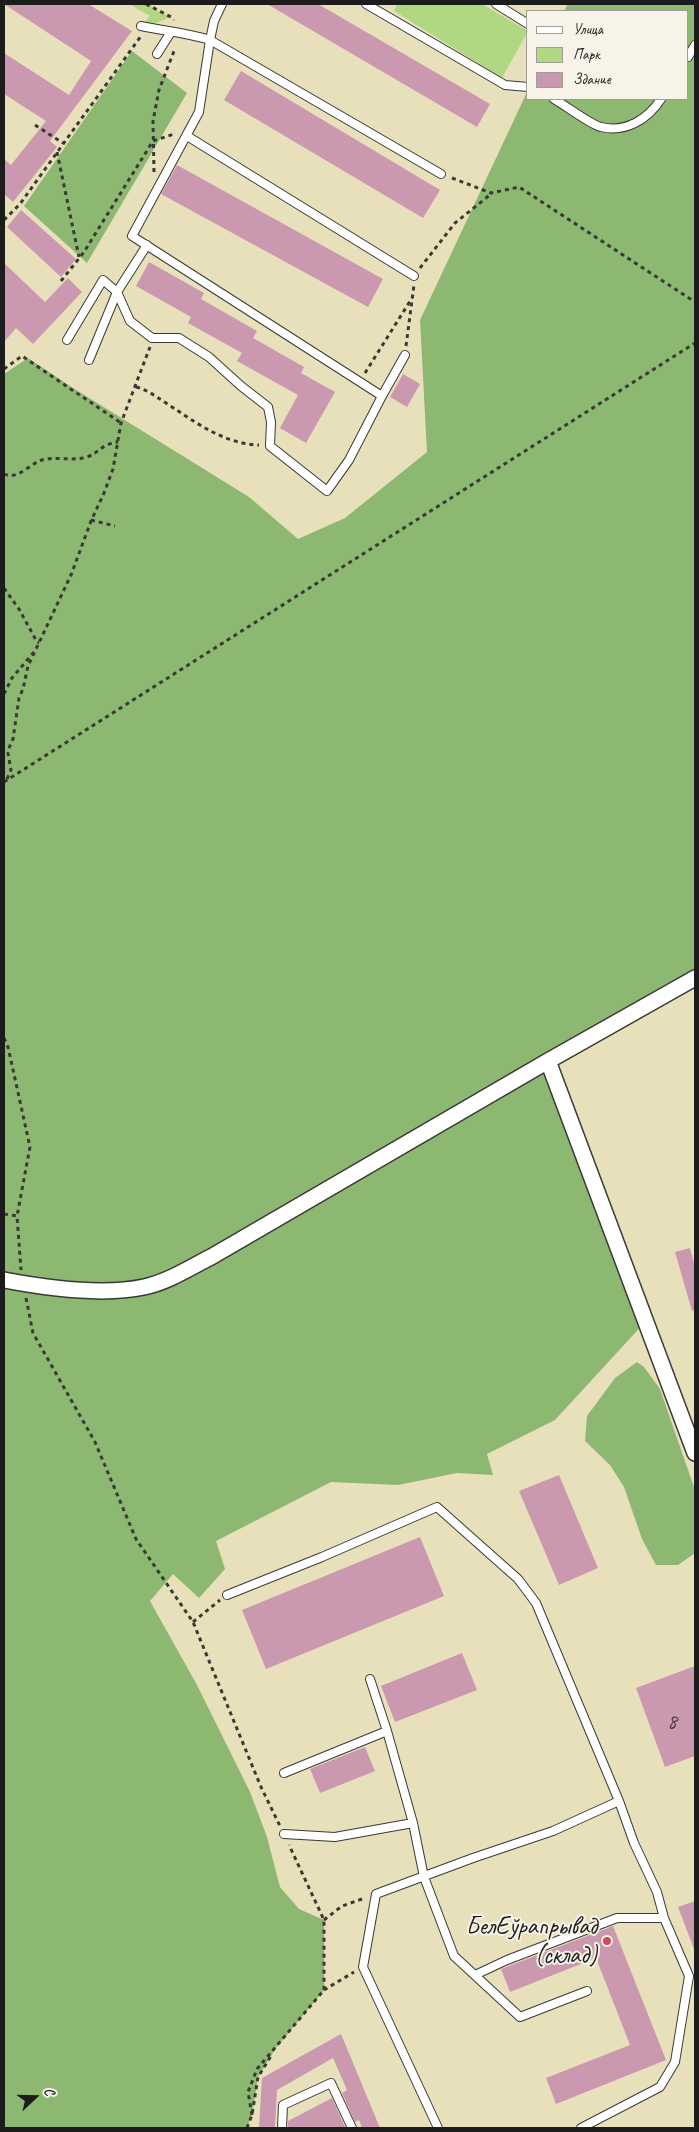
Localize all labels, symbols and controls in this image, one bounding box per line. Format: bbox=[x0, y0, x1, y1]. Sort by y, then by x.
legend bbox=[526, 10, 689, 100]
text: Улица bbox=[573, 20, 603, 39]
text: Парк bbox=[573, 45, 600, 64]
text: Здание bbox=[573, 70, 611, 89]
house number: 8 bbox=[667, 1709, 677, 1735]
place label: БелЕўрапрывад (склад) bbox=[466, 1912, 597, 1971]
marker: БелЕўрапрывад (склад) bbox=[601, 1935, 613, 1947]
north arrow bbox=[10, 2072, 60, 2122]
text: С bbox=[40, 2085, 59, 2098]

